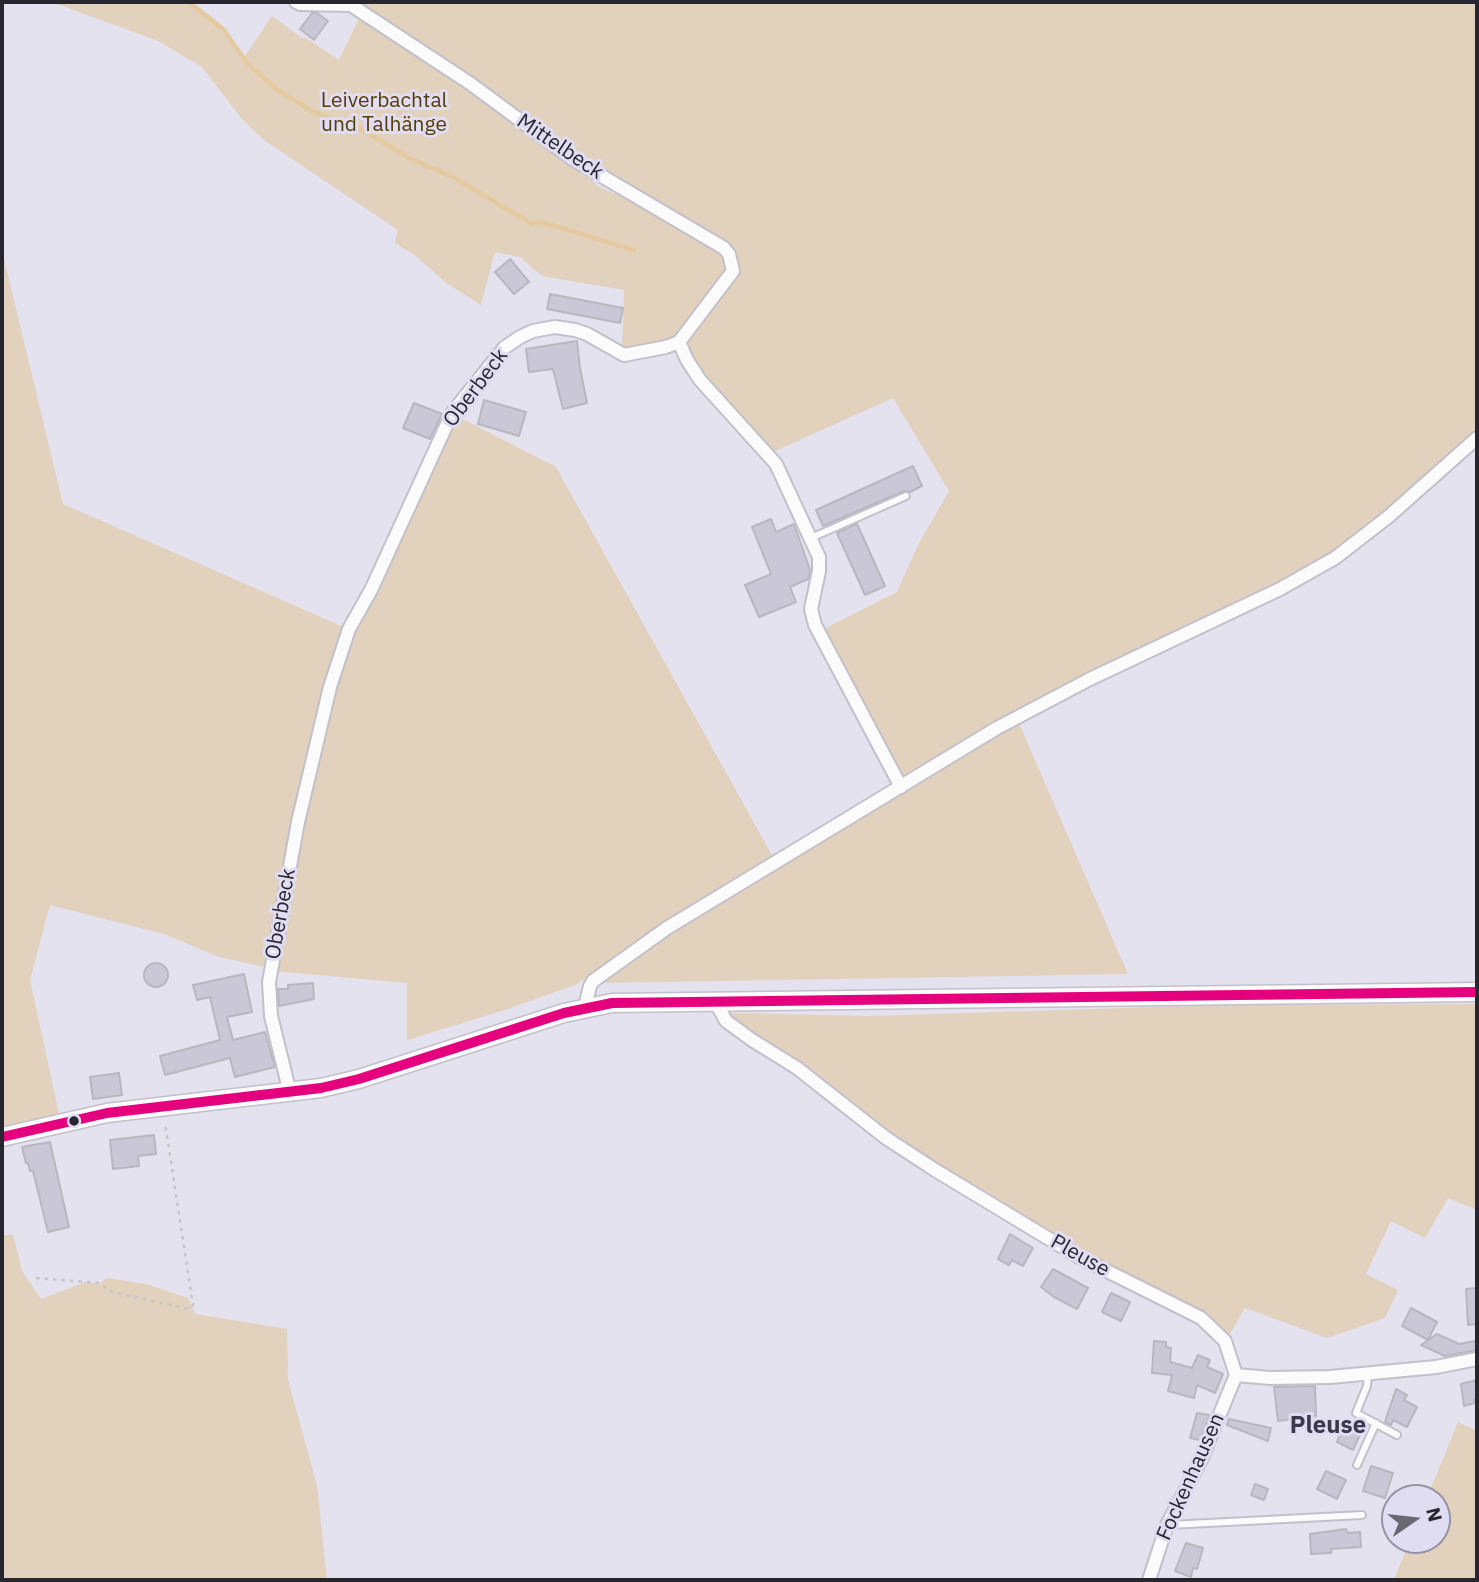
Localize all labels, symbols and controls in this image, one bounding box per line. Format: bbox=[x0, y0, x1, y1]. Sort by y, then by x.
park label: Leiverbachtal und Talhänge bbox=[321, 88, 447, 138]
street label: Mittelbeck bbox=[512, 109, 608, 185]
street label: Oberbeck bbox=[438, 344, 514, 432]
street label: Oberbeck bbox=[261, 867, 301, 961]
unlabelled marker bbox=[67, 1114, 81, 1128]
street label: Pleuse bbox=[1046, 1230, 1114, 1282]
street label: Fockenhausen bbox=[1152, 1410, 1230, 1544]
district label: Pleuse bbox=[1290, 1412, 1366, 1440]
north arrow bbox=[1381, 1484, 1451, 1554]
text: N bbox=[1421, 1505, 1448, 1524]

